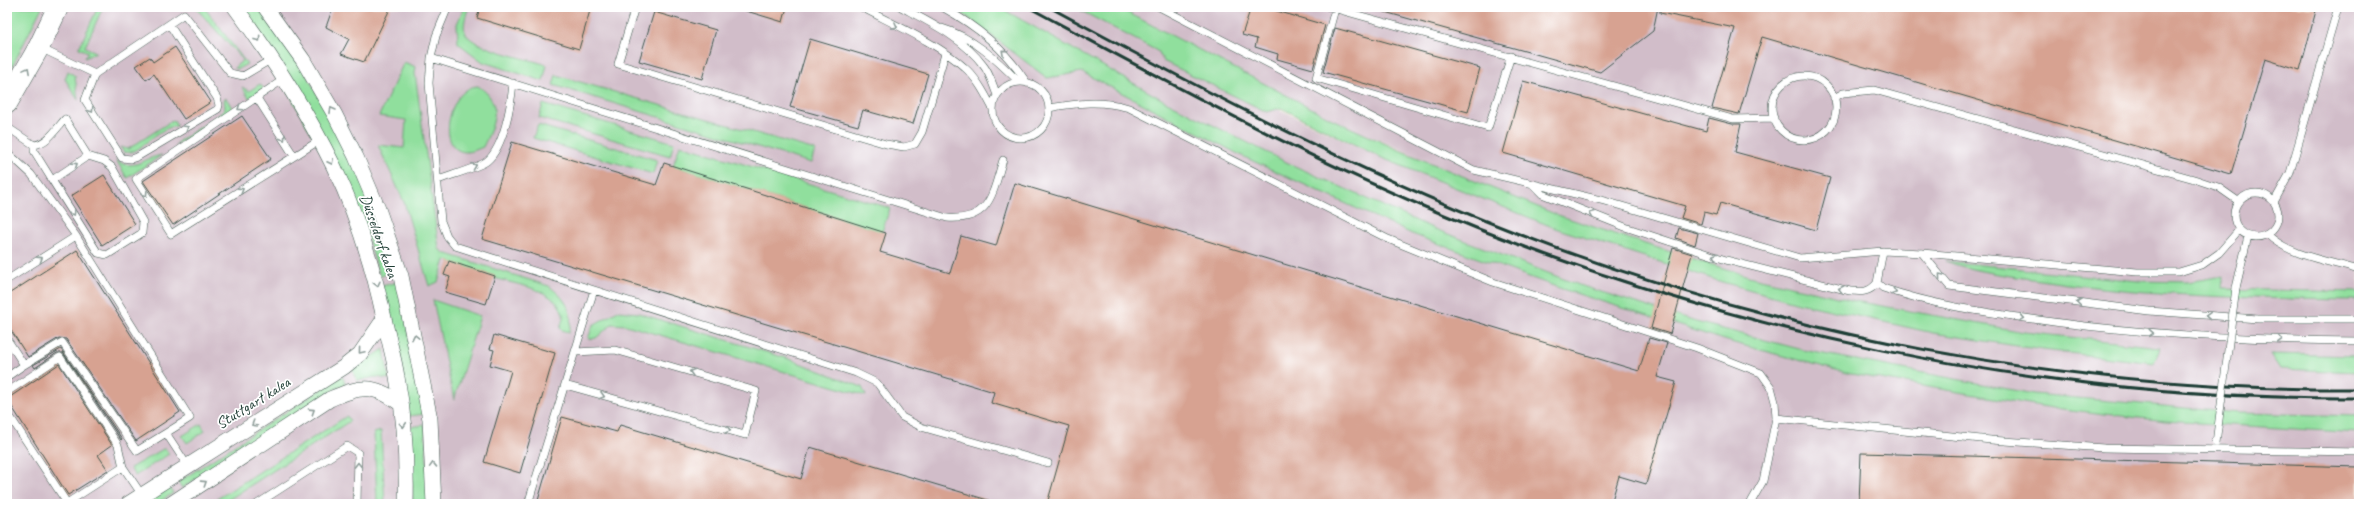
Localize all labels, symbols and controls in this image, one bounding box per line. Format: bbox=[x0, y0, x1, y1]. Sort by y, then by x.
one-way arrow bbox=[891, 21, 898, 28]
one-way arrow bbox=[253, 34, 260, 41]
one-way arrow bbox=[1001, 50, 1008, 57]
one-way arrow bbox=[22, 66, 29, 74]
one-way arrow bbox=[238, 104, 245, 111]
one-way arrow bbox=[87, 106, 94, 113]
one-way arrow bbox=[330, 107, 337, 114]
one-way arrow bbox=[182, 125, 189, 132]
one-way arrow bbox=[278, 134, 285, 141]
one-way arrow bbox=[327, 158, 334, 166]
one-way arrow bbox=[71, 162, 78, 170]
one-way arrow bbox=[471, 163, 478, 171]
one-way arrow bbox=[236, 188, 243, 195]
one-way arrow bbox=[141, 190, 148, 197]
street label: Düsseldorf kalea bbox=[355, 192, 403, 282]
one-way arrow bbox=[68, 209, 75, 216]
one-way arrow bbox=[1589, 210, 1596, 218]
one-way arrow bbox=[1712, 252, 1719, 261]
one-way arrow bbox=[36, 256, 43, 264]
one-way arrow bbox=[1938, 273, 1945, 280]
one-way arrow bbox=[372, 280, 381, 287]
one-way arrow bbox=[1838, 285, 1844, 293]
one-way arrow bbox=[1891, 287, 1898, 296]
one-way arrow bbox=[2076, 298, 2082, 307]
one-way arrow bbox=[2205, 311, 2211, 320]
one-way arrow bbox=[2019, 313, 2025, 322]
one-way arrow bbox=[2148, 328, 2154, 337]
one-way arrow bbox=[411, 333, 419, 340]
one-way arrow bbox=[2277, 335, 2283, 343]
one-way arrow bbox=[359, 346, 366, 354]
one-way arrow bbox=[689, 368, 696, 377]
street label: Stuttgart kalea bbox=[212, 372, 295, 434]
one-way arrow bbox=[599, 391, 606, 400]
one-way arrow bbox=[308, 409, 315, 416]
one-way arrow bbox=[251, 419, 258, 426]
one-way arrow bbox=[398, 422, 407, 428]
one-way arrow bbox=[724, 425, 731, 434]
one-way arrow bbox=[354, 462, 362, 468]
one-way arrow bbox=[428, 462, 437, 468]
one-way arrow bbox=[200, 480, 207, 488]

